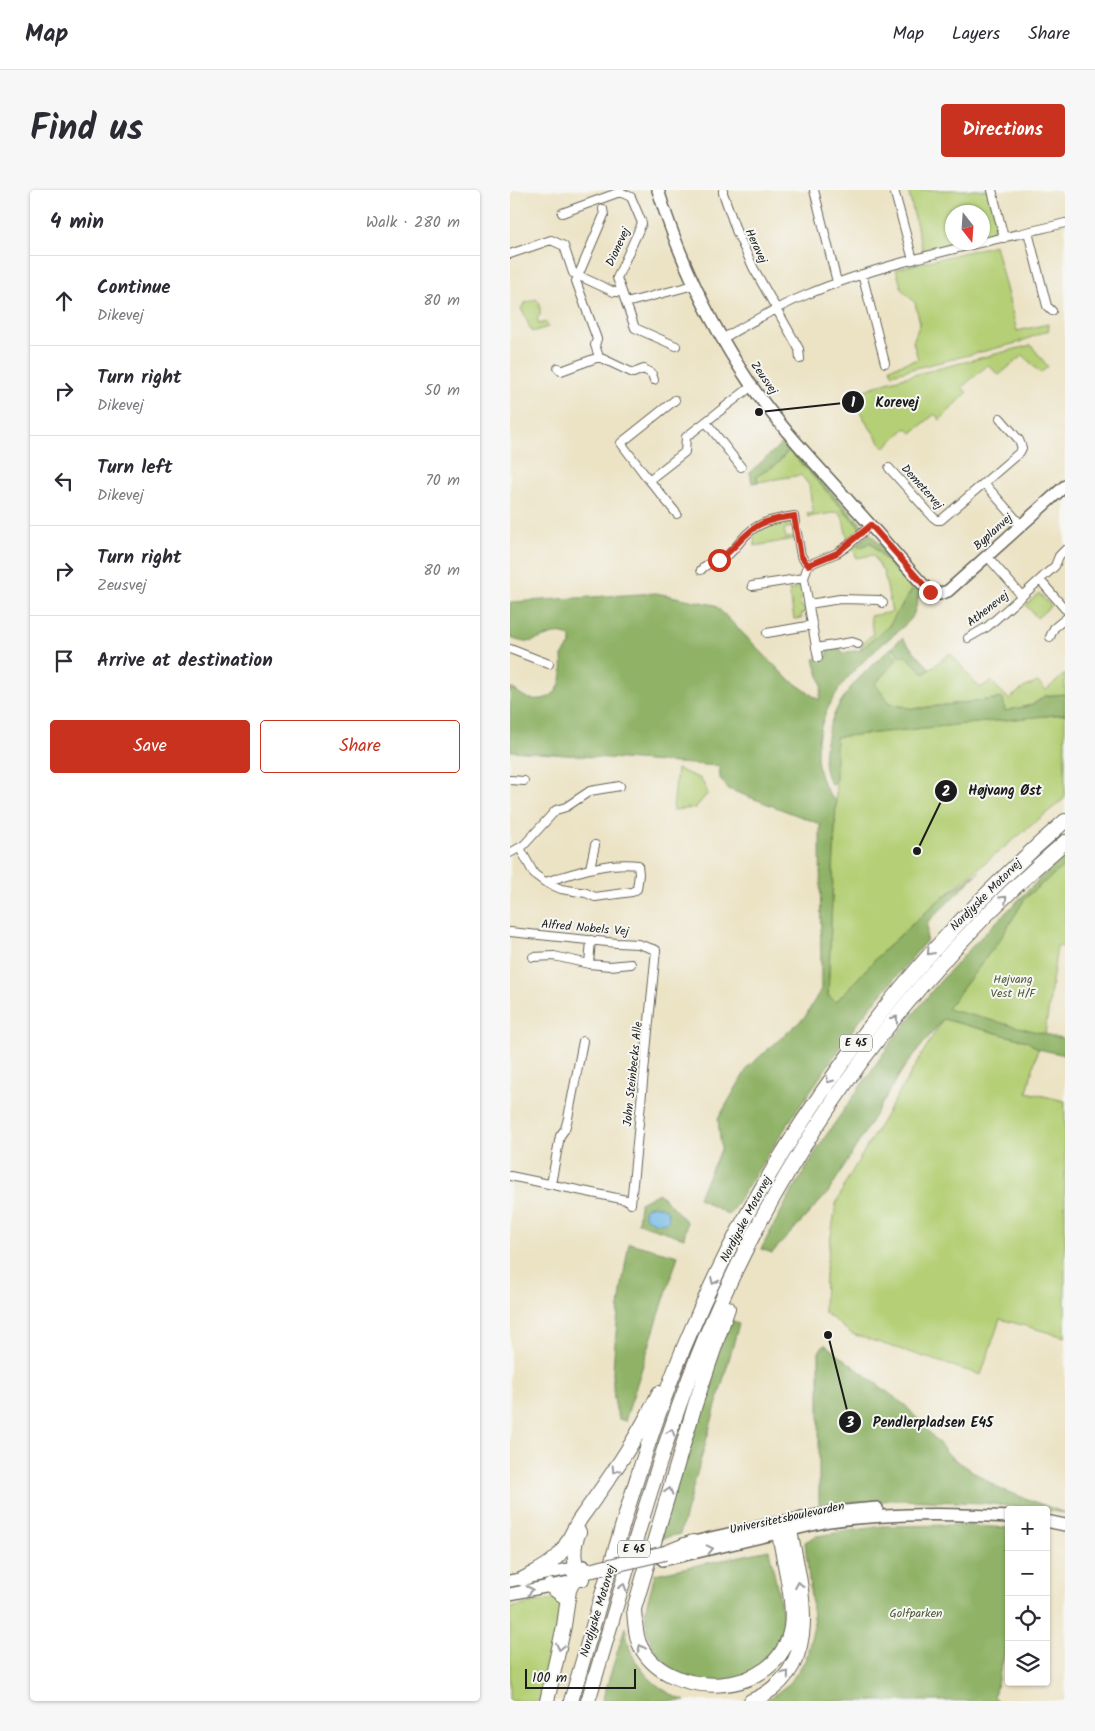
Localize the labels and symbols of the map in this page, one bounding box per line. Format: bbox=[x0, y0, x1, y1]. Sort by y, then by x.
north arrow bbox=[945, 205, 990, 250]
street label: Dionevej bbox=[601, 223, 636, 270]
street label: Heravej bbox=[740, 225, 773, 267]
street label: Zeusvej bbox=[746, 357, 783, 399]
callout: Korevej bbox=[840, 388, 929, 417]
text: 1 bbox=[851, 391, 856, 415]
text: Korevej bbox=[875, 392, 920, 414]
street label: Demetervej bbox=[896, 460, 948, 515]
street label: Byplanvej bbox=[969, 508, 1018, 555]
route start bbox=[708, 549, 731, 572]
route end bbox=[919, 581, 942, 604]
street label: Athenevej bbox=[963, 586, 1014, 632]
callout: Højvang Øst bbox=[934, 776, 1052, 805]
text: 2 bbox=[942, 780, 951, 804]
text: Højvang Øst bbox=[968, 780, 1042, 802]
street label: Nordjyske Motorvej bbox=[945, 854, 1027, 936]
one-way arrow bbox=[998, 895, 1007, 904]
street label: Alfred Nobels Vej bbox=[540, 915, 631, 941]
one-way arrow bbox=[927, 947, 936, 956]
park label: Højvang Vest H/F bbox=[991, 970, 1037, 1003]
one-way arrow bbox=[889, 1016, 897, 1025]
street label: John Steinbecks Alle bbox=[618, 1020, 648, 1127]
road number: E 45 bbox=[840, 1034, 872, 1051]
one-way arrow bbox=[826, 1074, 835, 1084]
street label: Nordjyske Motorvej bbox=[715, 1171, 777, 1266]
one-way arrow bbox=[709, 1276, 720, 1285]
callout: Pendlerpladsen E45 bbox=[837, 1407, 1003, 1436]
text: 3 bbox=[845, 1411, 854, 1435]
text: Pendlerpladsen E45 bbox=[873, 1412, 995, 1434]
one-way arrow bbox=[665, 1428, 675, 1437]
one-way arrow bbox=[611, 1464, 621, 1473]
one-way arrow bbox=[663, 1488, 673, 1496]
street label: Universitetsboulevarden bbox=[728, 1497, 846, 1539]
road number: E 45 bbox=[618, 1540, 650, 1558]
one-way arrow bbox=[706, 1544, 715, 1555]
street label: Nordjyske Motorvej bbox=[575, 1562, 621, 1660]
one-way arrow bbox=[795, 1581, 805, 1589]
one-way arrow bbox=[617, 1584, 627, 1592]
one-way arrow bbox=[526, 1585, 534, 1596]
park label: Golfparken bbox=[890, 1604, 942, 1623]
one-way arrow bbox=[555, 1642, 565, 1651]
one-way arrow bbox=[637, 1644, 647, 1653]
scale bar bbox=[525, 1666, 636, 1689]
one-way arrow bbox=[781, 1671, 789, 1680]

